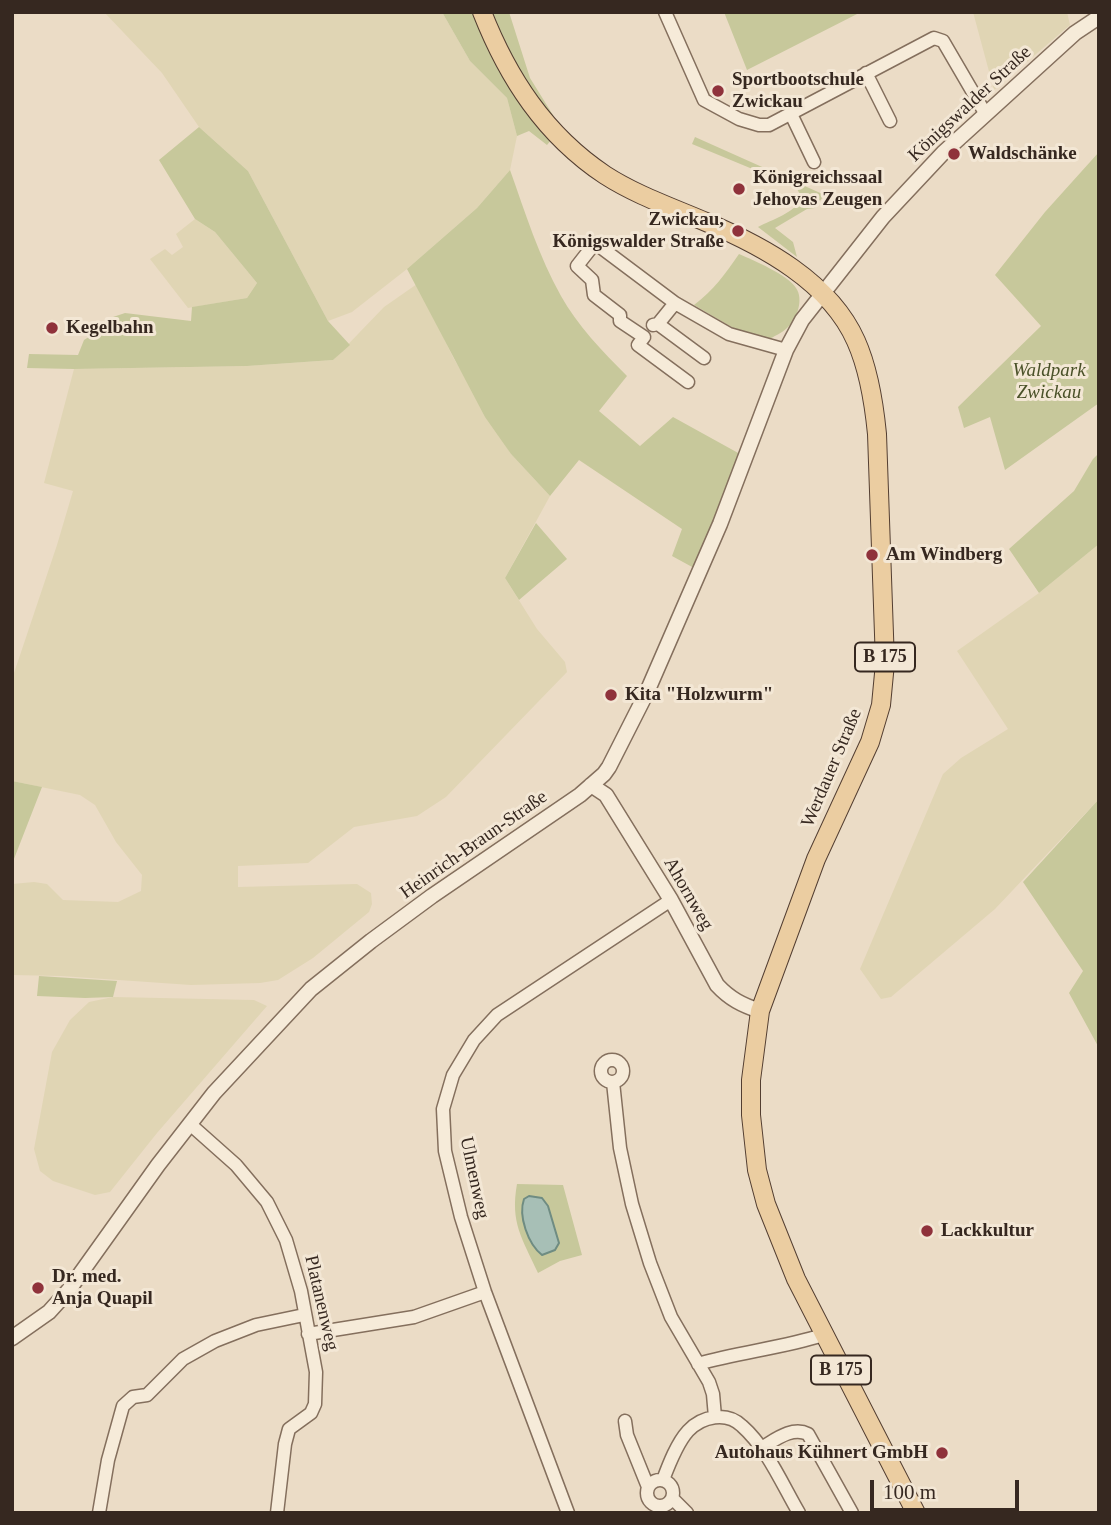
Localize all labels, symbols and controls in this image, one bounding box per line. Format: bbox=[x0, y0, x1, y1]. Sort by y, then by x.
street label: Königswalder Straße bbox=[904, 41, 1036, 167]
place label: Sportbootschule Zwickau bbox=[732, 69, 864, 113]
marker: Sportbootschule Zwickau bbox=[710, 83, 726, 99]
place label: Waldschänke bbox=[968, 143, 1077, 165]
marker: Waldschänke bbox=[946, 146, 962, 162]
place label: Königreichssaal Jehovas Zeugen bbox=[753, 167, 882, 211]
marker: Königreichssaal Jehovas Zeugen bbox=[731, 181, 747, 197]
place label: Zwickau, Königswalder Straße bbox=[552, 209, 724, 253]
marker: Zwickau, Königswalder Straße bbox=[730, 223, 746, 239]
place label: Kegelbahn bbox=[66, 317, 154, 339]
marker: Kegelbahn bbox=[44, 320, 60, 336]
park label: Waldpark Zwickau bbox=[1012, 360, 1086, 404]
place label: Am Windberg bbox=[886, 544, 1002, 566]
marker: Am Windberg bbox=[864, 547, 880, 563]
road number: B 175 bbox=[855, 642, 915, 672]
place label: Kita "Holzwurm" bbox=[625, 684, 773, 706]
marker: Kita "Holzwurm" bbox=[603, 687, 619, 703]
street label: Werdauer Straße bbox=[797, 705, 867, 831]
street label: Heinrich-Braun-Straße bbox=[396, 786, 552, 904]
street label: Ahornweg bbox=[658, 854, 718, 934]
street label: Ulmenweg bbox=[454, 1135, 494, 1221]
place label: Lackkultur bbox=[941, 1220, 1034, 1242]
marker: Lackkultur bbox=[919, 1223, 935, 1239]
street label: Platanenweg bbox=[299, 1253, 343, 1353]
place label: Dr. med. Anja Quapil bbox=[52, 1266, 153, 1310]
marker: Dr. med. Anja Quapil bbox=[30, 1280, 46, 1296]
road number: B 175 bbox=[811, 1356, 871, 1385]
place label: Autohaus Kühnert GmbH bbox=[715, 1442, 928, 1464]
marker: Autohaus Kühnert GmbH bbox=[934, 1445, 950, 1461]
scale bar bbox=[873, 1466, 1022, 1510]
text: 100 m bbox=[883, 1480, 936, 1504]

